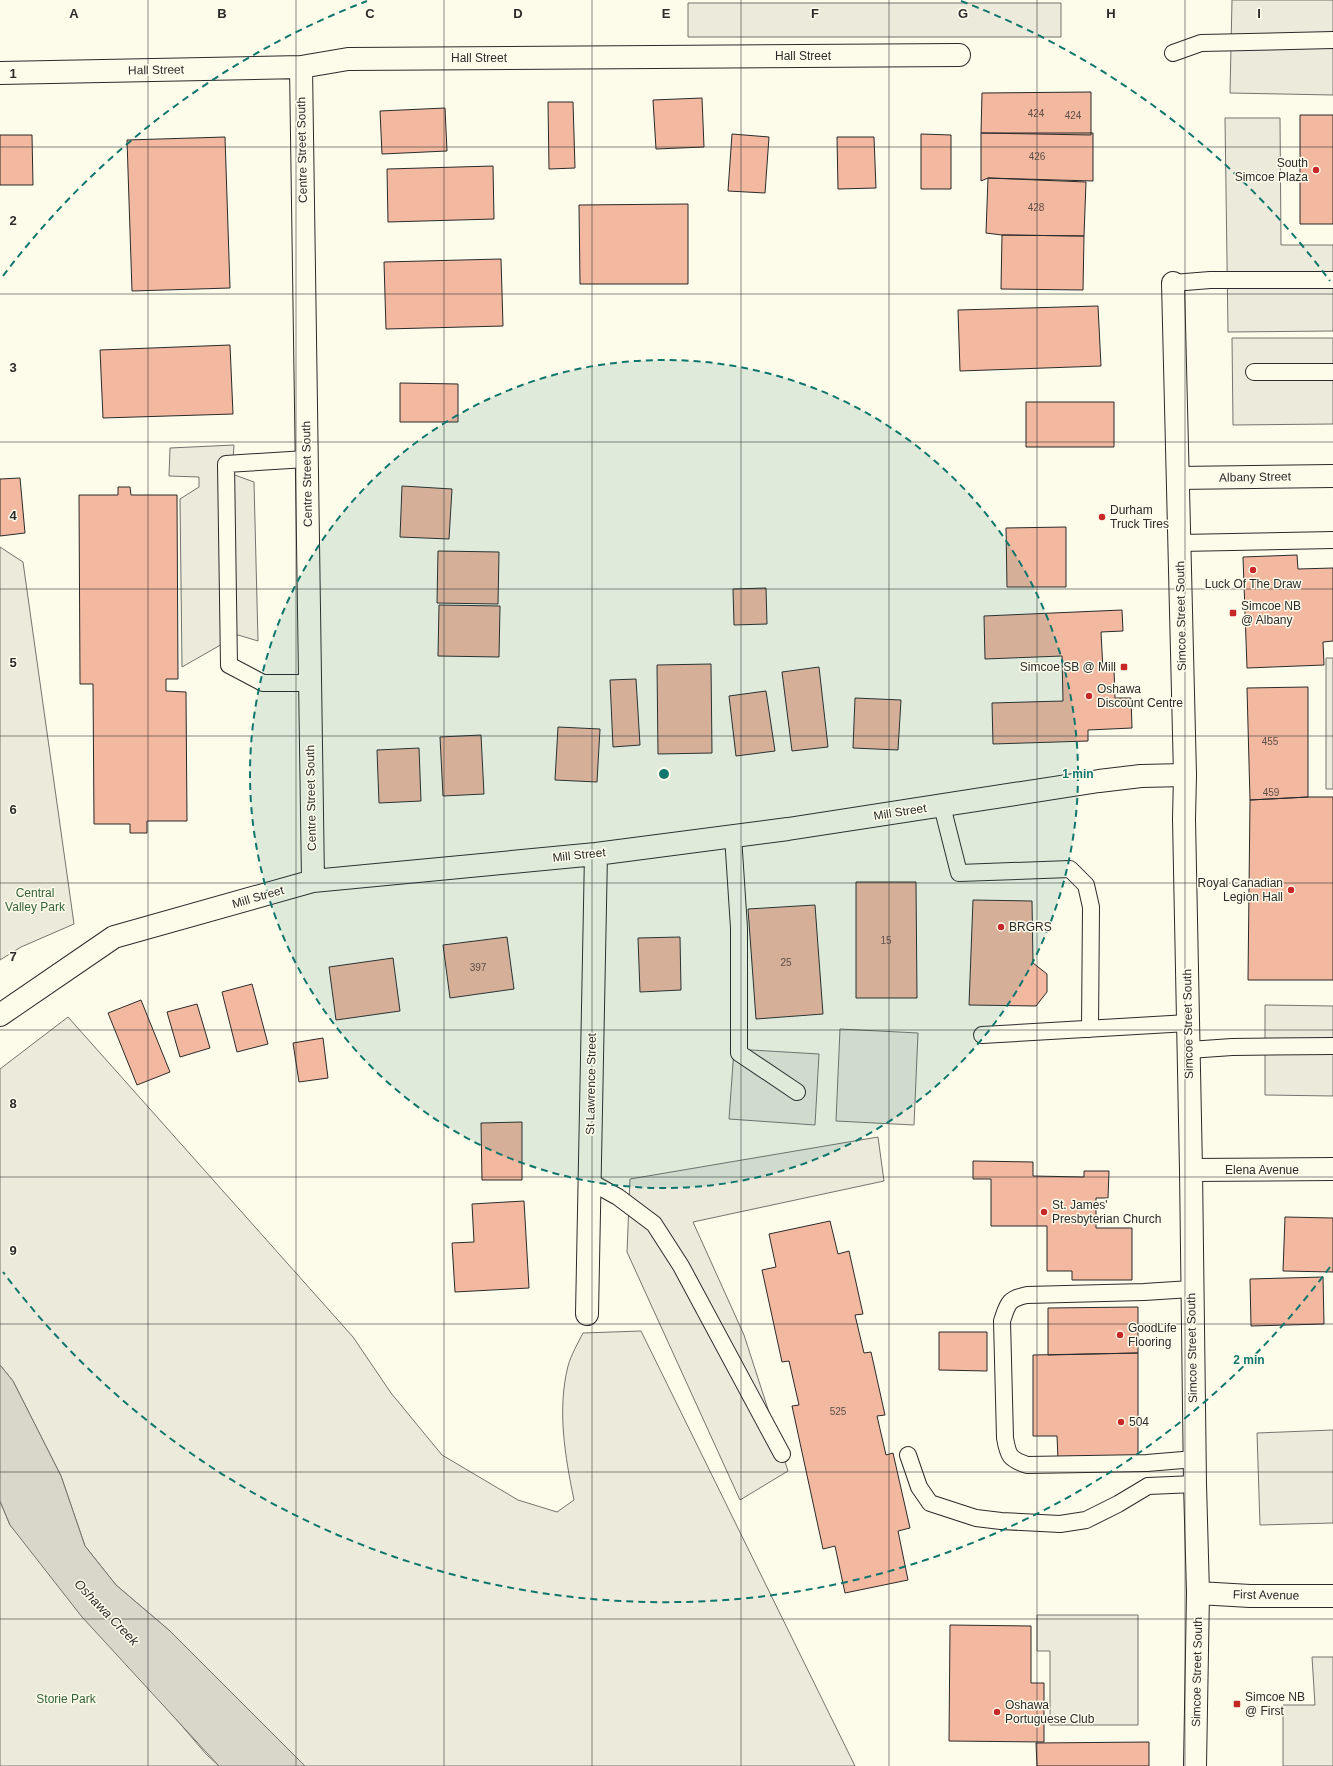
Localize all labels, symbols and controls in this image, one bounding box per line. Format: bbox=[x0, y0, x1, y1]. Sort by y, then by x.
text: A bbox=[69, 6, 79, 21]
text: B bbox=[217, 6, 227, 21]
text: C bbox=[365, 6, 375, 21]
text: D bbox=[513, 6, 523, 21]
text: E bbox=[662, 6, 671, 21]
text: F bbox=[811, 6, 819, 21]
text: G bbox=[958, 6, 968, 21]
text: H bbox=[1106, 6, 1116, 21]
text: I bbox=[1257, 6, 1261, 21]
street label: Hall Street bbox=[775, 49, 832, 63]
street label: Hall Street bbox=[451, 51, 508, 65]
street label: Hall Street bbox=[128, 63, 185, 77]
text: 1 bbox=[9, 66, 17, 81]
street label: Centre Street South bbox=[294, 97, 310, 203]
house number: 424 bbox=[1028, 108, 1045, 119]
house number: 424 bbox=[1065, 110, 1082, 121]
house number: 426 bbox=[1029, 151, 1046, 162]
place label: South Simcoe Plaza bbox=[1235, 156, 1308, 184]
marker: South Simcoe Plaza bbox=[1311, 165, 1321, 175]
house number: 428 bbox=[1028, 202, 1045, 213]
text: 2 bbox=[9, 213, 17, 228]
text: 3 bbox=[9, 360, 17, 375]
street label: Centre Street South bbox=[299, 421, 315, 527]
street label: Albany Street bbox=[1219, 469, 1292, 485]
place label: Durham Truck Tires bbox=[1110, 503, 1169, 531]
text: 4 bbox=[9, 508, 17, 523]
marker: Durham Truck Tires bbox=[1097, 512, 1107, 522]
street label: Simcoe Street South bbox=[1173, 561, 1189, 671]
marker: Luck Of The Draw bbox=[1248, 565, 1258, 575]
place label: Luck Of The Draw bbox=[1205, 577, 1302, 591]
place label: Simcoe NB @ Albany bbox=[1241, 599, 1301, 627]
marker: Simcoe NB @ Albany bbox=[1228, 608, 1238, 618]
text: 5 bbox=[9, 655, 17, 670]
place label: Simcoe SB @ Mill bbox=[1020, 660, 1116, 674]
marker: Simcoe SB @ Mill bbox=[1119, 662, 1129, 672]
place label: Oshawa Discount Centre bbox=[1097, 682, 1183, 710]
marker: Oshawa Discount Centre bbox=[1084, 691, 1094, 701]
house number: 455 bbox=[1262, 736, 1279, 747]
street label: Centre Street South bbox=[303, 745, 319, 851]
centre of rings bbox=[657, 767, 671, 781]
text: 1 min bbox=[1062, 767, 1094, 781]
house number: 459 bbox=[1263, 787, 1280, 798]
street label: Mill Street bbox=[873, 801, 928, 823]
text: 6 bbox=[9, 802, 17, 817]
street label: Mill Street bbox=[552, 845, 607, 865]
place label: Royal Canadian Legion Hall bbox=[1198, 876, 1283, 904]
street label: Mill Street bbox=[230, 883, 286, 911]
marker: Royal Canadian Legion Hall bbox=[1286, 885, 1296, 895]
park label: Central Valley Park bbox=[5, 886, 66, 914]
place label: BRGRS bbox=[1009, 920, 1052, 934]
marker: BRGRS bbox=[996, 922, 1006, 932]
house number: 15 bbox=[880, 935, 892, 946]
text: 7 bbox=[9, 949, 17, 964]
house number: 25 bbox=[780, 957, 792, 968]
house number: 397 bbox=[470, 962, 487, 973]
street label: Simcoe Street South bbox=[1180, 969, 1196, 1079]
street label: St Lawrence Street bbox=[583, 1032, 599, 1135]
text: 8 bbox=[9, 1096, 17, 1111]
street label: Elena Avenue bbox=[1225, 1163, 1299, 1177]
place label: St. James' Presbyterian Church bbox=[1052, 1198, 1161, 1226]
marker: St. James' Presbyterian Church bbox=[1039, 1207, 1049, 1217]
text: 9 bbox=[9, 1243, 17, 1258]
street label: Simcoe Street South bbox=[1184, 1293, 1200, 1403]
place label: GoodLife Flooring bbox=[1128, 1321, 1177, 1349]
marker: GoodLife Flooring bbox=[1115, 1330, 1125, 1340]
text: 2 min bbox=[1233, 1353, 1265, 1367]
house number: 525 bbox=[830, 1406, 847, 1417]
place label: 504 bbox=[1129, 1415, 1149, 1429]
marker: 504 bbox=[1116, 1417, 1126, 1427]
water label: Oshawa Creek bbox=[71, 1576, 143, 1650]
street label: First Avenue bbox=[1233, 1587, 1300, 1603]
street label: Simcoe Street South bbox=[1189, 1617, 1205, 1727]
place label: Simcoe NB @ First bbox=[1245, 1690, 1305, 1718]
park label: Storie Park bbox=[36, 1692, 97, 1706]
place label: Oshawa Portuguese Club bbox=[1005, 1698, 1095, 1726]
marker: Simcoe NB @ First bbox=[1232, 1699, 1242, 1709]
marker: Oshawa Portuguese Club bbox=[992, 1707, 1002, 1717]

